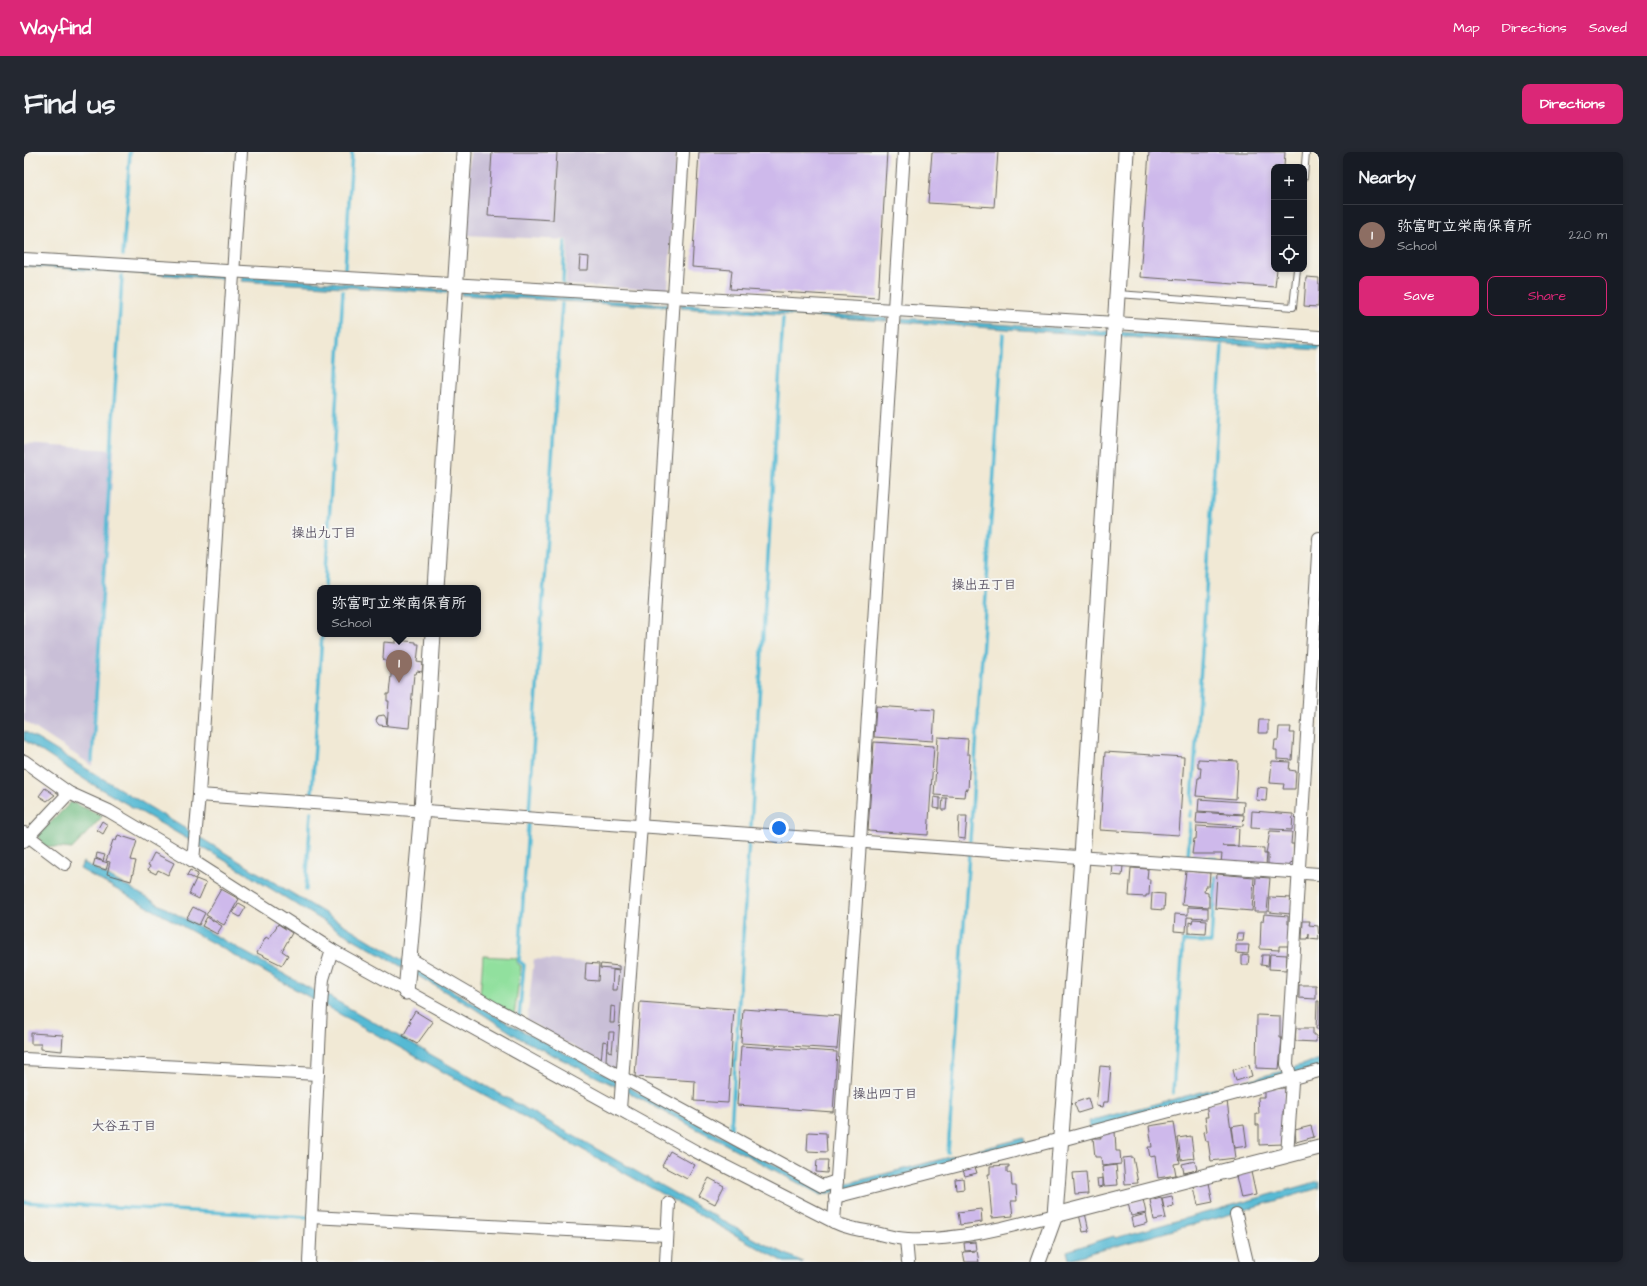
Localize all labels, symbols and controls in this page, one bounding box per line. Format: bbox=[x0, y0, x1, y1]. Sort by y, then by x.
text: Wayfind bbox=[20, 15, 91, 42]
text: Map bbox=[1453, 18, 1480, 38]
text: Directions bbox=[1502, 18, 1567, 38]
text: Saved bbox=[1589, 18, 1627, 38]
button: Directions bbox=[1522, 84, 1623, 124]
text: Find us bbox=[24, 85, 115, 124]
map controls bbox=[1271, 164, 1307, 272]
button: + bbox=[1271, 164, 1307, 200]
text: Nearby bbox=[1359, 166, 1416, 190]
button: − bbox=[1271, 200, 1307, 236]
text: 弥富町立栄南保育所 bbox=[1397, 216, 1532, 237]
text: 1 bbox=[1371, 226, 1373, 244]
text: 220 m bbox=[1569, 226, 1607, 244]
button: locate bbox=[1271, 236, 1307, 272]
text: School bbox=[1397, 237, 1437, 255]
button: Save bbox=[1359, 276, 1479, 316]
button: Share bbox=[1487, 276, 1607, 316]
district label: 操出九丁目 bbox=[291, 524, 357, 542]
district label: 操出五丁目 bbox=[951, 576, 1017, 594]
popup bbox=[317, 585, 481, 637]
text: 弥富町立栄南保育所 bbox=[331, 593, 467, 614]
text: School bbox=[331, 614, 371, 632]
pin: 1 bbox=[386, 650, 412, 683]
your location bbox=[769, 818, 789, 838]
district label: 操出四丁目 bbox=[852, 1085, 918, 1103]
district label: 大谷五丁目 bbox=[91, 1117, 157, 1135]

